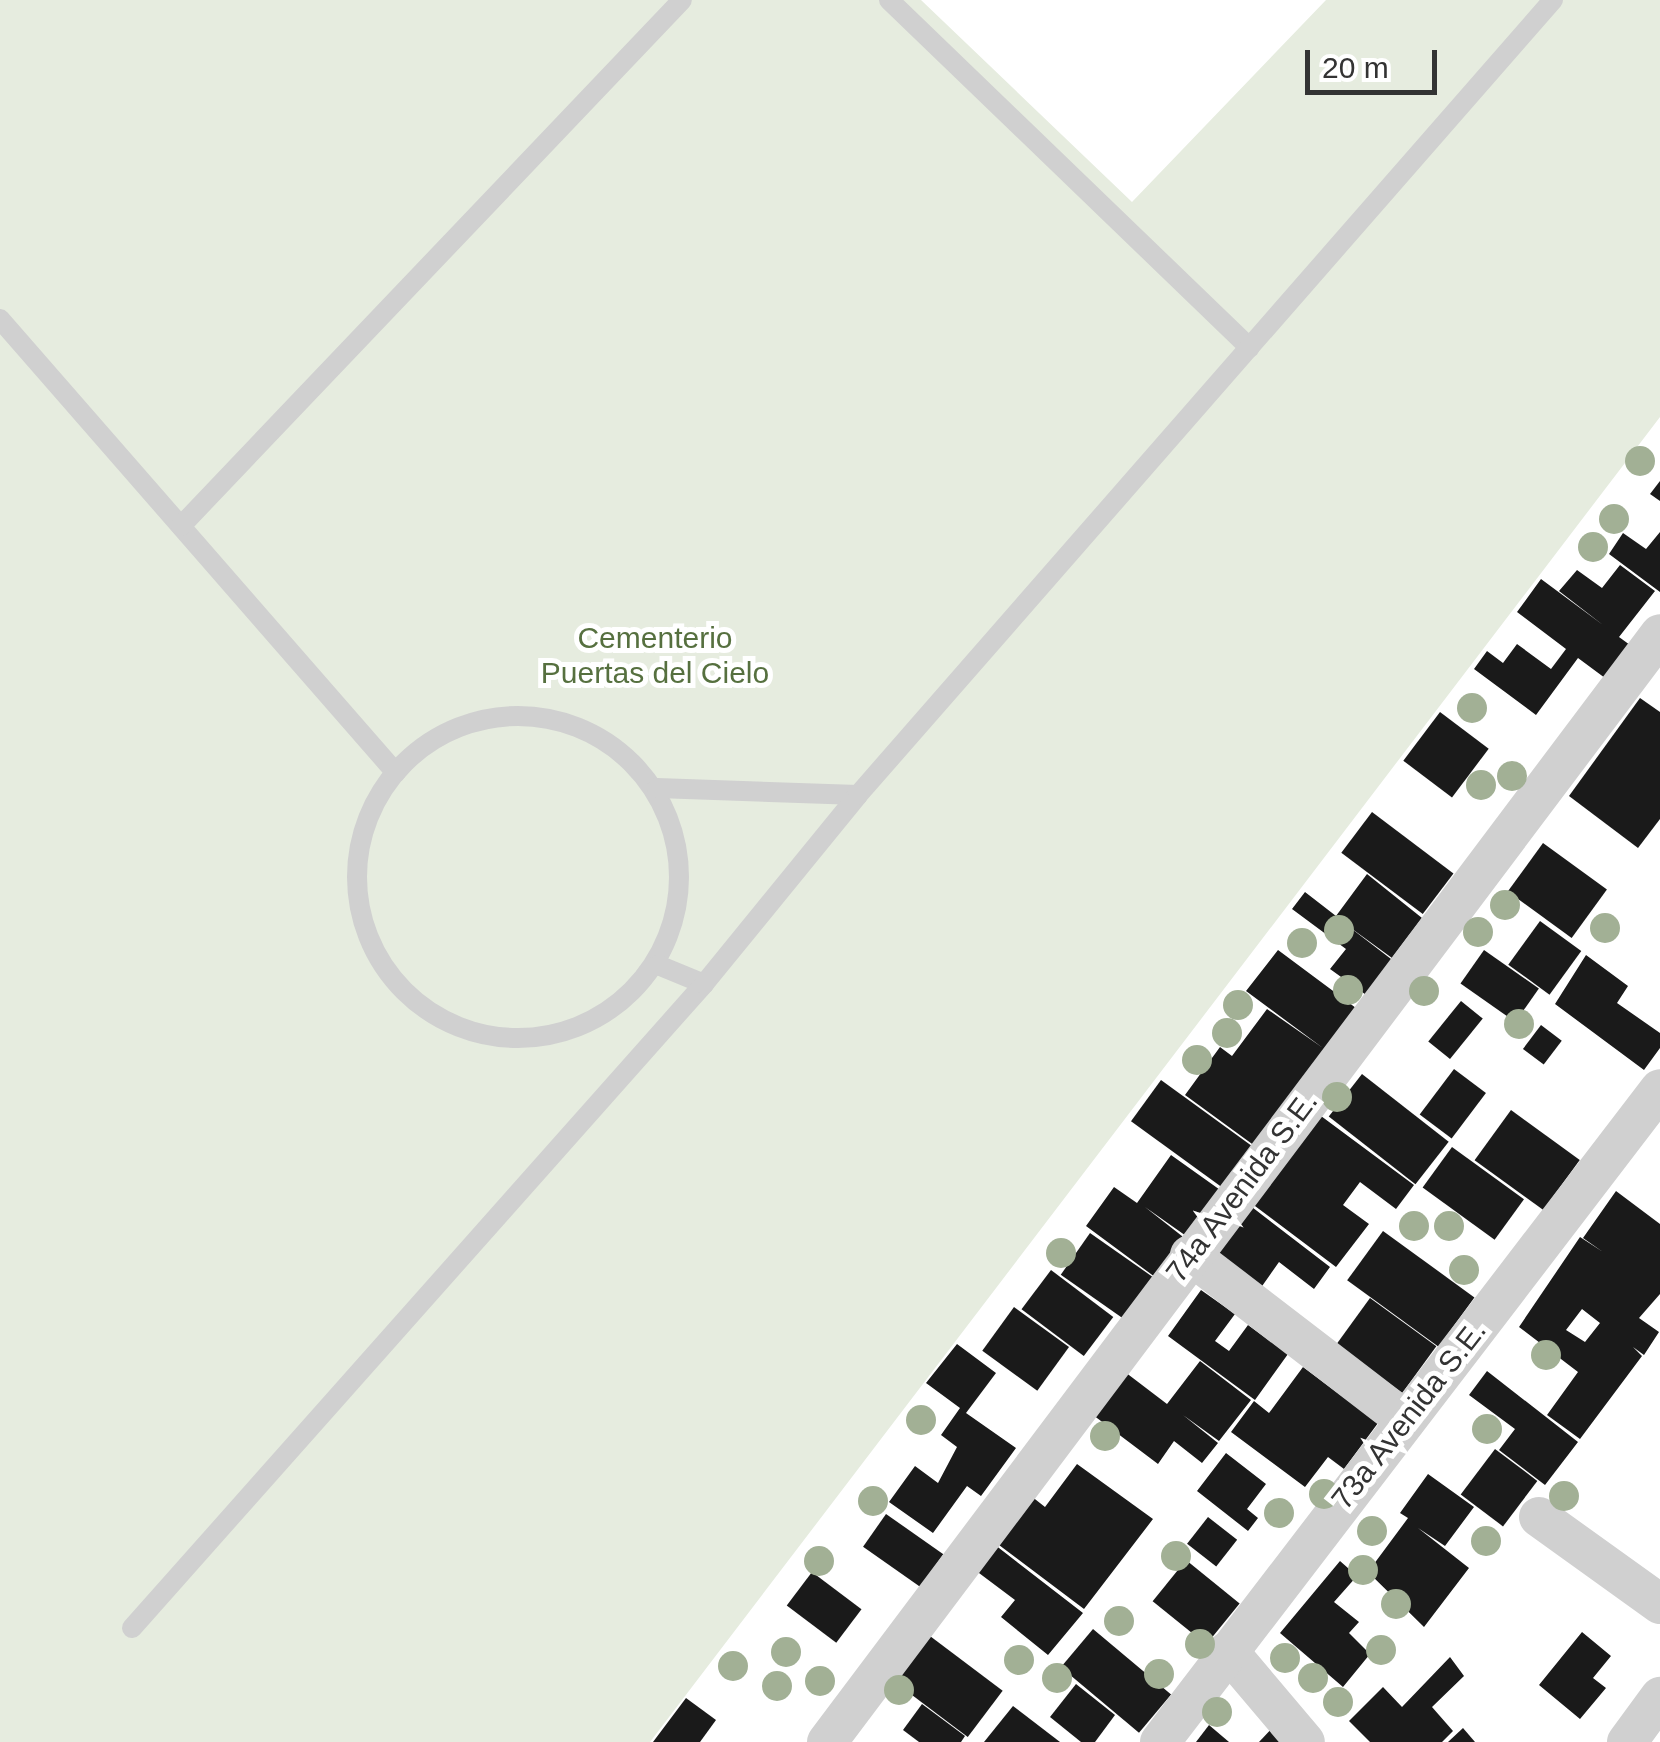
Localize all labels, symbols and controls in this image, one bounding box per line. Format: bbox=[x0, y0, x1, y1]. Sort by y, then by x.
scale bar bbox=[1310, 30, 1442, 92]
text: 20 m bbox=[1322, 51, 1389, 84]
park label: Cementerio Puertas del Cielo bbox=[541, 620, 769, 690]
street label: 74a Avenida S.E. bbox=[1158, 1084, 1326, 1290]
street label: 73a Avenida S.E. bbox=[1324, 1313, 1494, 1517]

